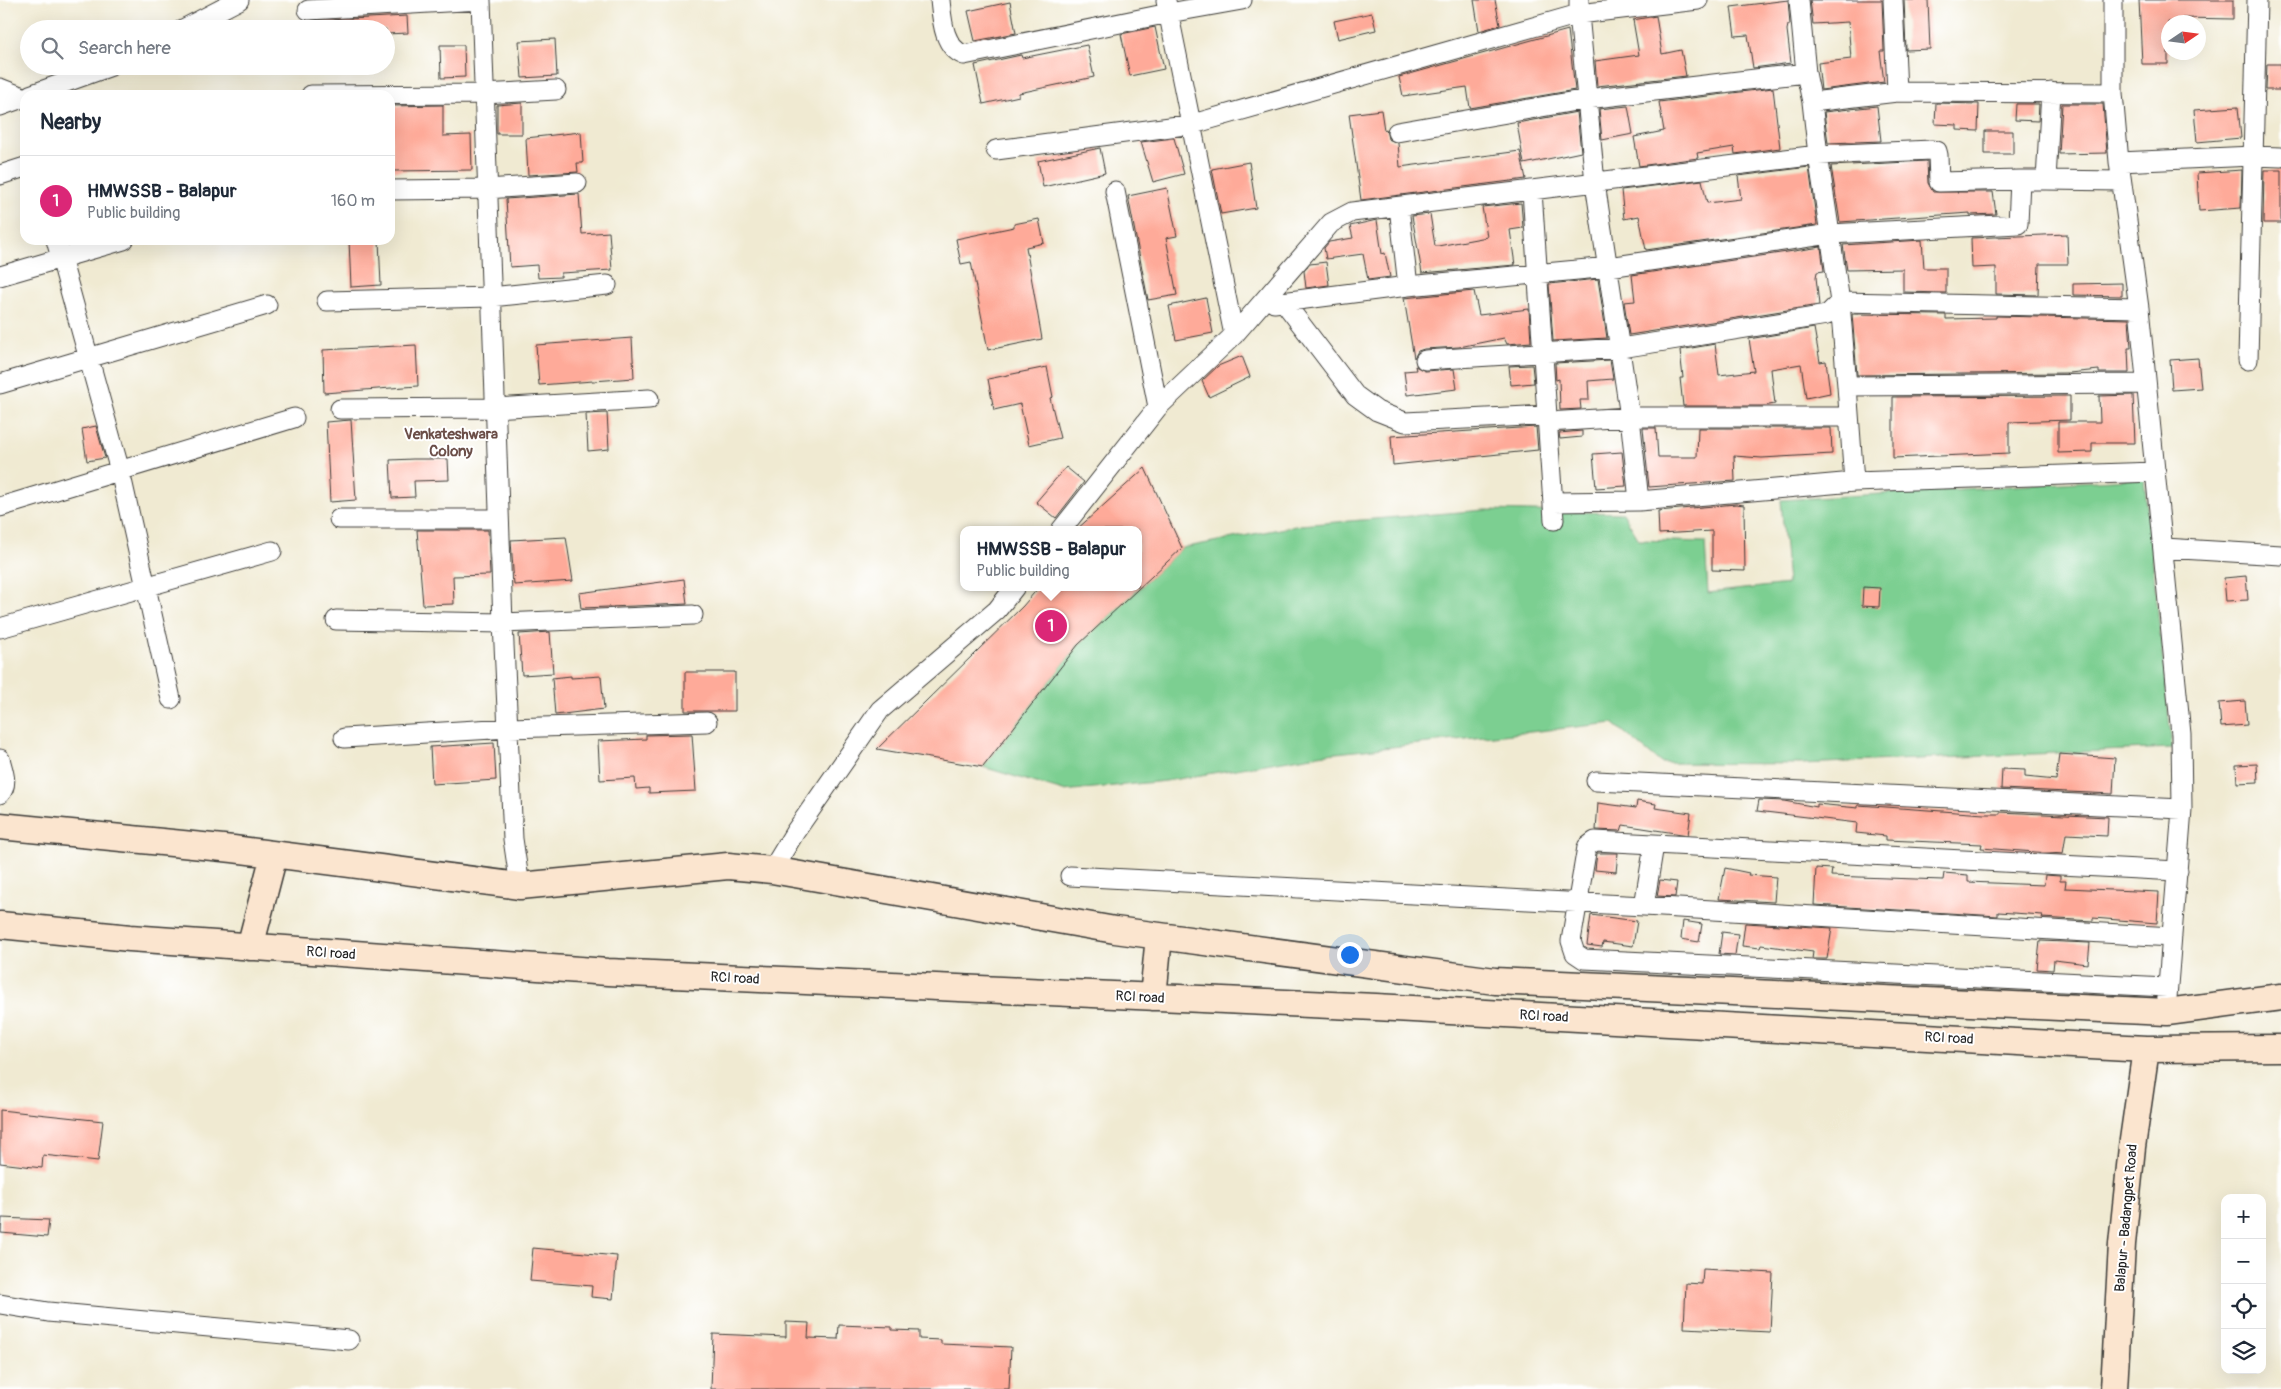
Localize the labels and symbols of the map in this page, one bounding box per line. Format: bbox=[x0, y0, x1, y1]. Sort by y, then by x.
north arrow bbox=[2161, 15, 2206, 60]
district label: Venkateshwara Colony bbox=[404, 425, 498, 461]
pin: 1 bbox=[1035, 607, 1067, 645]
your location bbox=[1337, 942, 1363, 968]
street label: RCI road bbox=[306, 943, 356, 963]
street label: RCI road bbox=[710, 968, 760, 988]
street label: RCI road bbox=[1115, 987, 1165, 1007]
street label: RCI road bbox=[1519, 1006, 1569, 1026]
street label: RCI road bbox=[1924, 1028, 1974, 1048]
street label: Balapur - Badangpet Road bbox=[2111, 1143, 2141, 1293]

